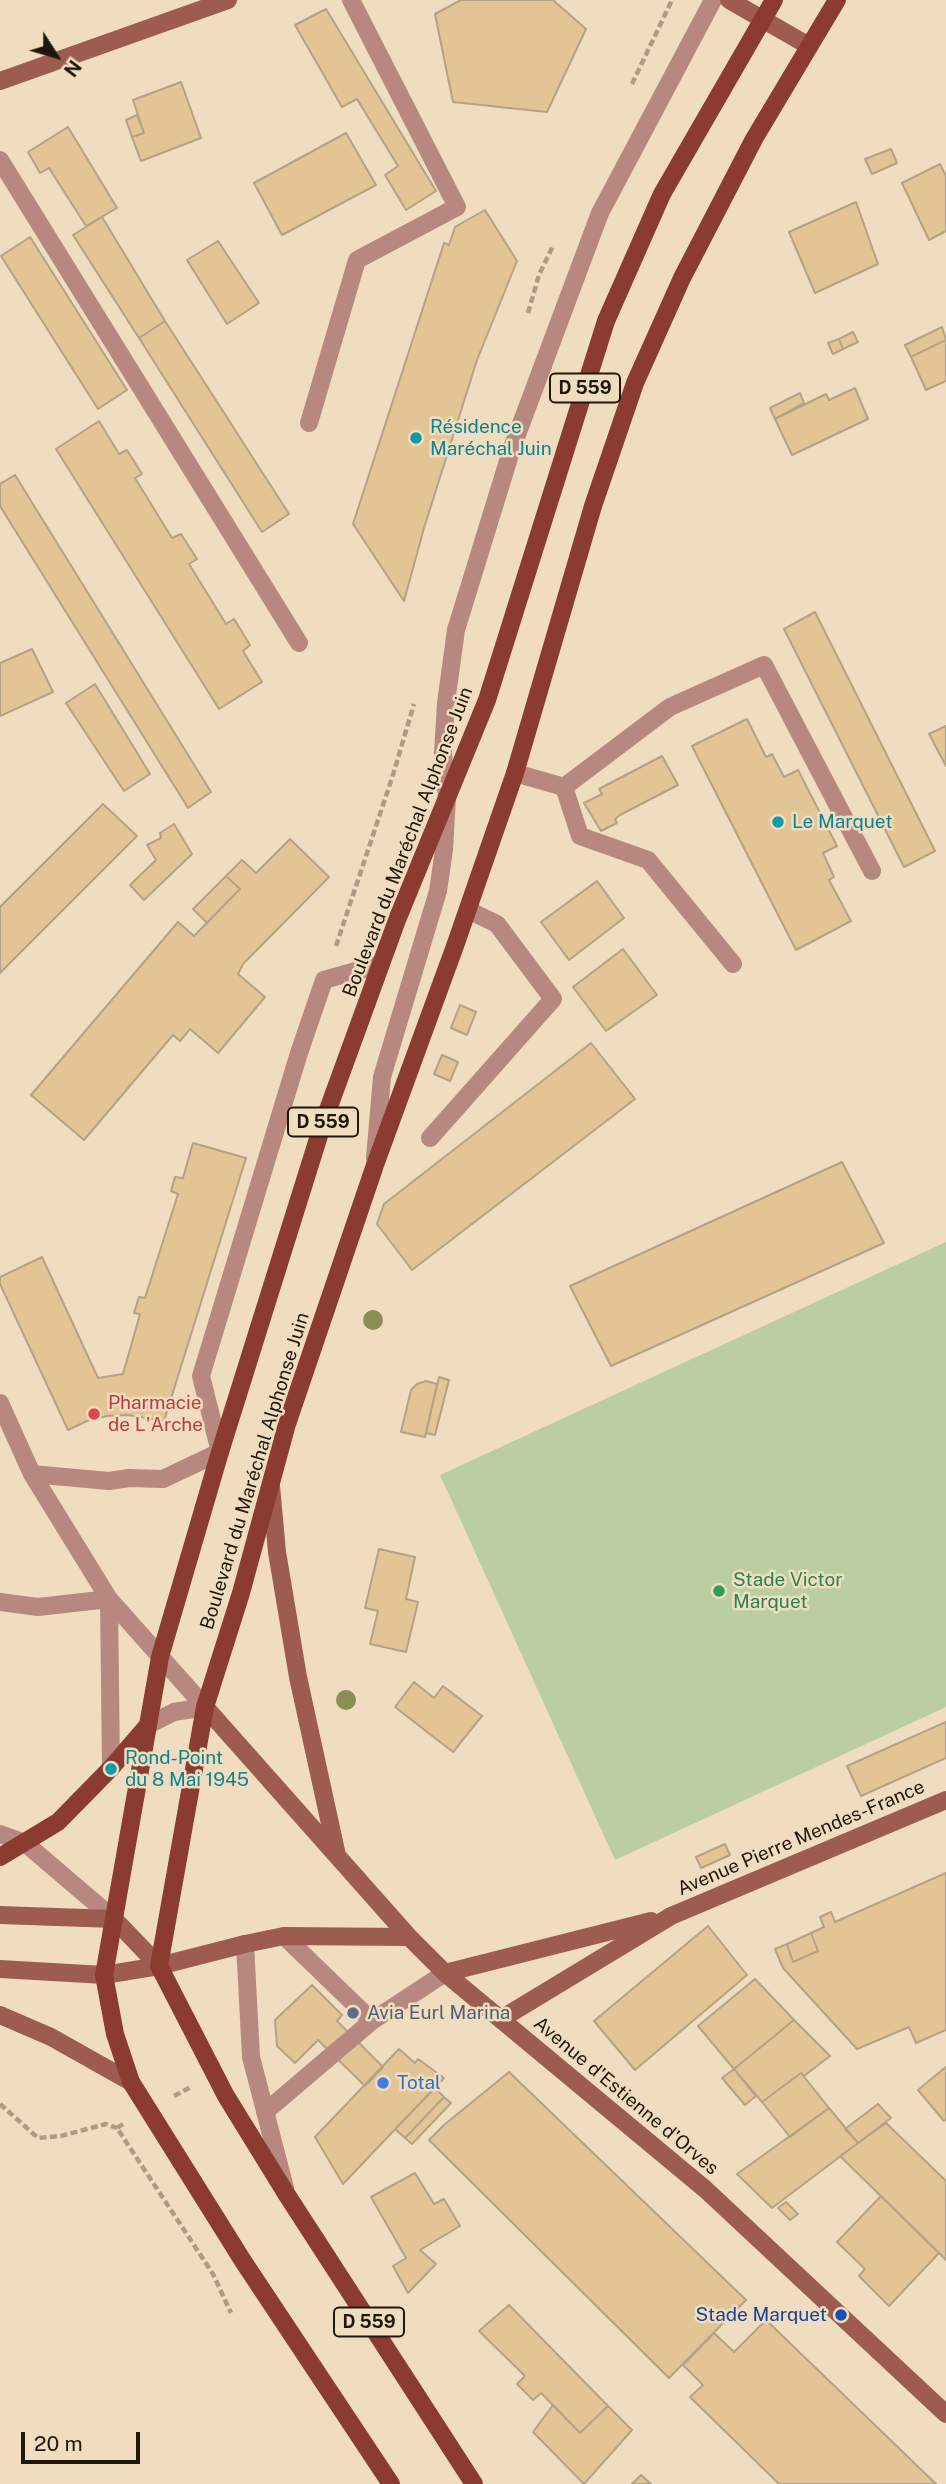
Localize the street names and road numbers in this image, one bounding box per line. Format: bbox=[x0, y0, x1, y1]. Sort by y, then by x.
road number: D 559 bbox=[550, 374, 620, 402]
street label: Boulevard du Maréchal Alphonse Juin bbox=[338, 684, 478, 1000]
road number: D 559 bbox=[288, 1107, 358, 1136]
street label: Boulevard du Maréchal Alphonse Juin bbox=[196, 1310, 314, 1632]
street label: Avenue Pierre Mendes-France bbox=[674, 1775, 928, 1901]
street label: Avenue d'Estienne d'Orves bbox=[529, 2012, 723, 2180]
road number: D 559 bbox=[334, 2308, 404, 2336]

